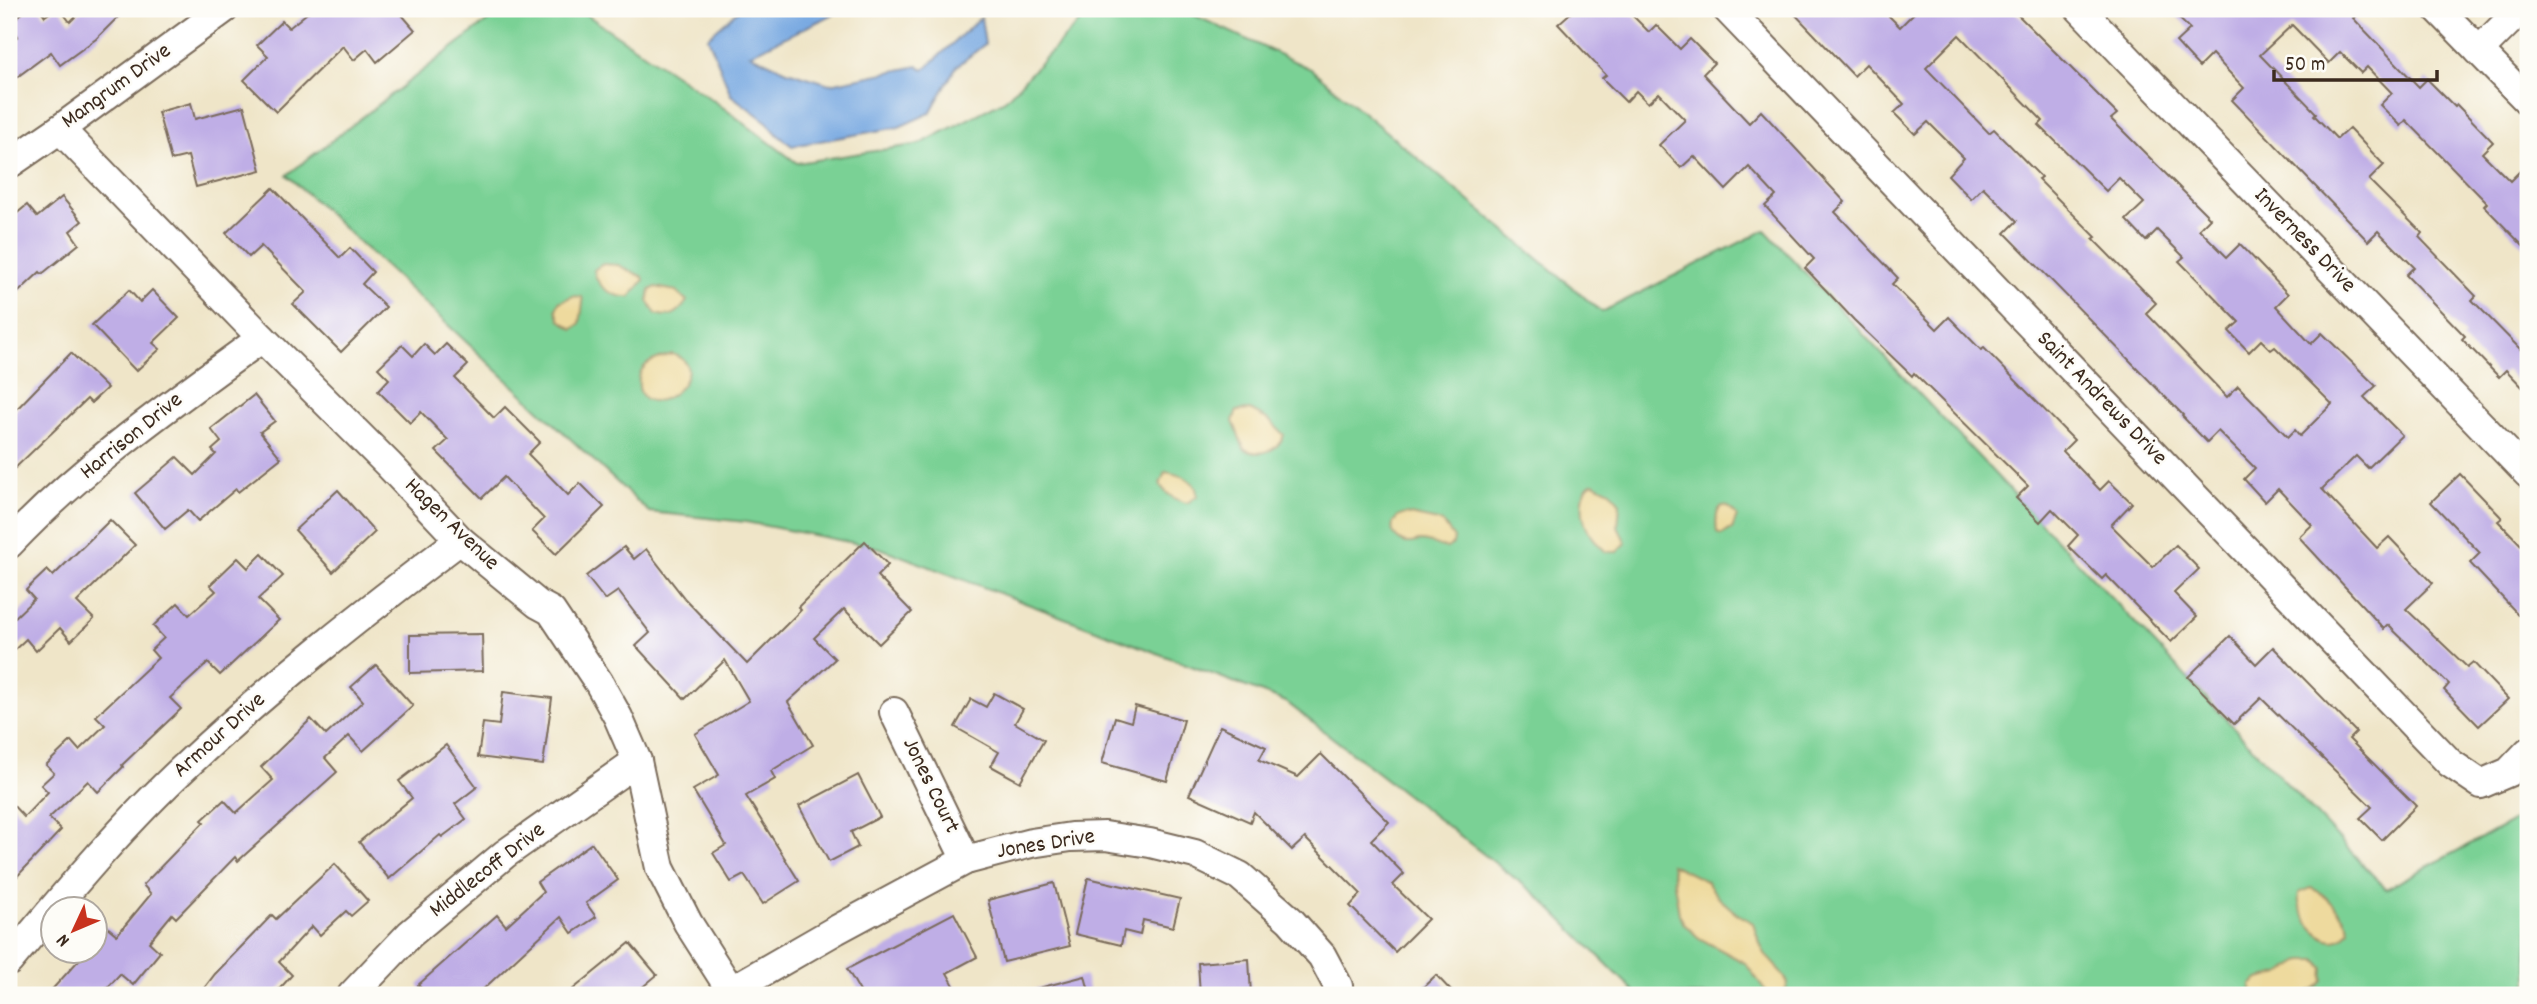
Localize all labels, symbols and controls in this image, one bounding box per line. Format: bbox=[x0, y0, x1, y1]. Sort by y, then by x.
street label: Mangrum Drive bbox=[55, 36, 179, 138]
scale bar bbox=[2274, 38, 2437, 82]
text: 50 m bbox=[2285, 51, 2325, 81]
street label: Inverness Drive bbox=[2245, 181, 2363, 301]
street label: Saint Andrews Drive bbox=[2028, 324, 2174, 474]
street label: Harrison Drive bbox=[73, 385, 191, 489]
street label: Hagen Avenue bbox=[396, 471, 506, 579]
street label: Armour Drive bbox=[166, 685, 274, 787]
street label: Jones Court bbox=[893, 733, 967, 839]
street label: Middlecoff Drive bbox=[423, 815, 553, 927]
street label: Jones Drive bbox=[995, 821, 1097, 869]
north arrow bbox=[38, 895, 108, 965]
text: N bbox=[51, 927, 77, 952]

